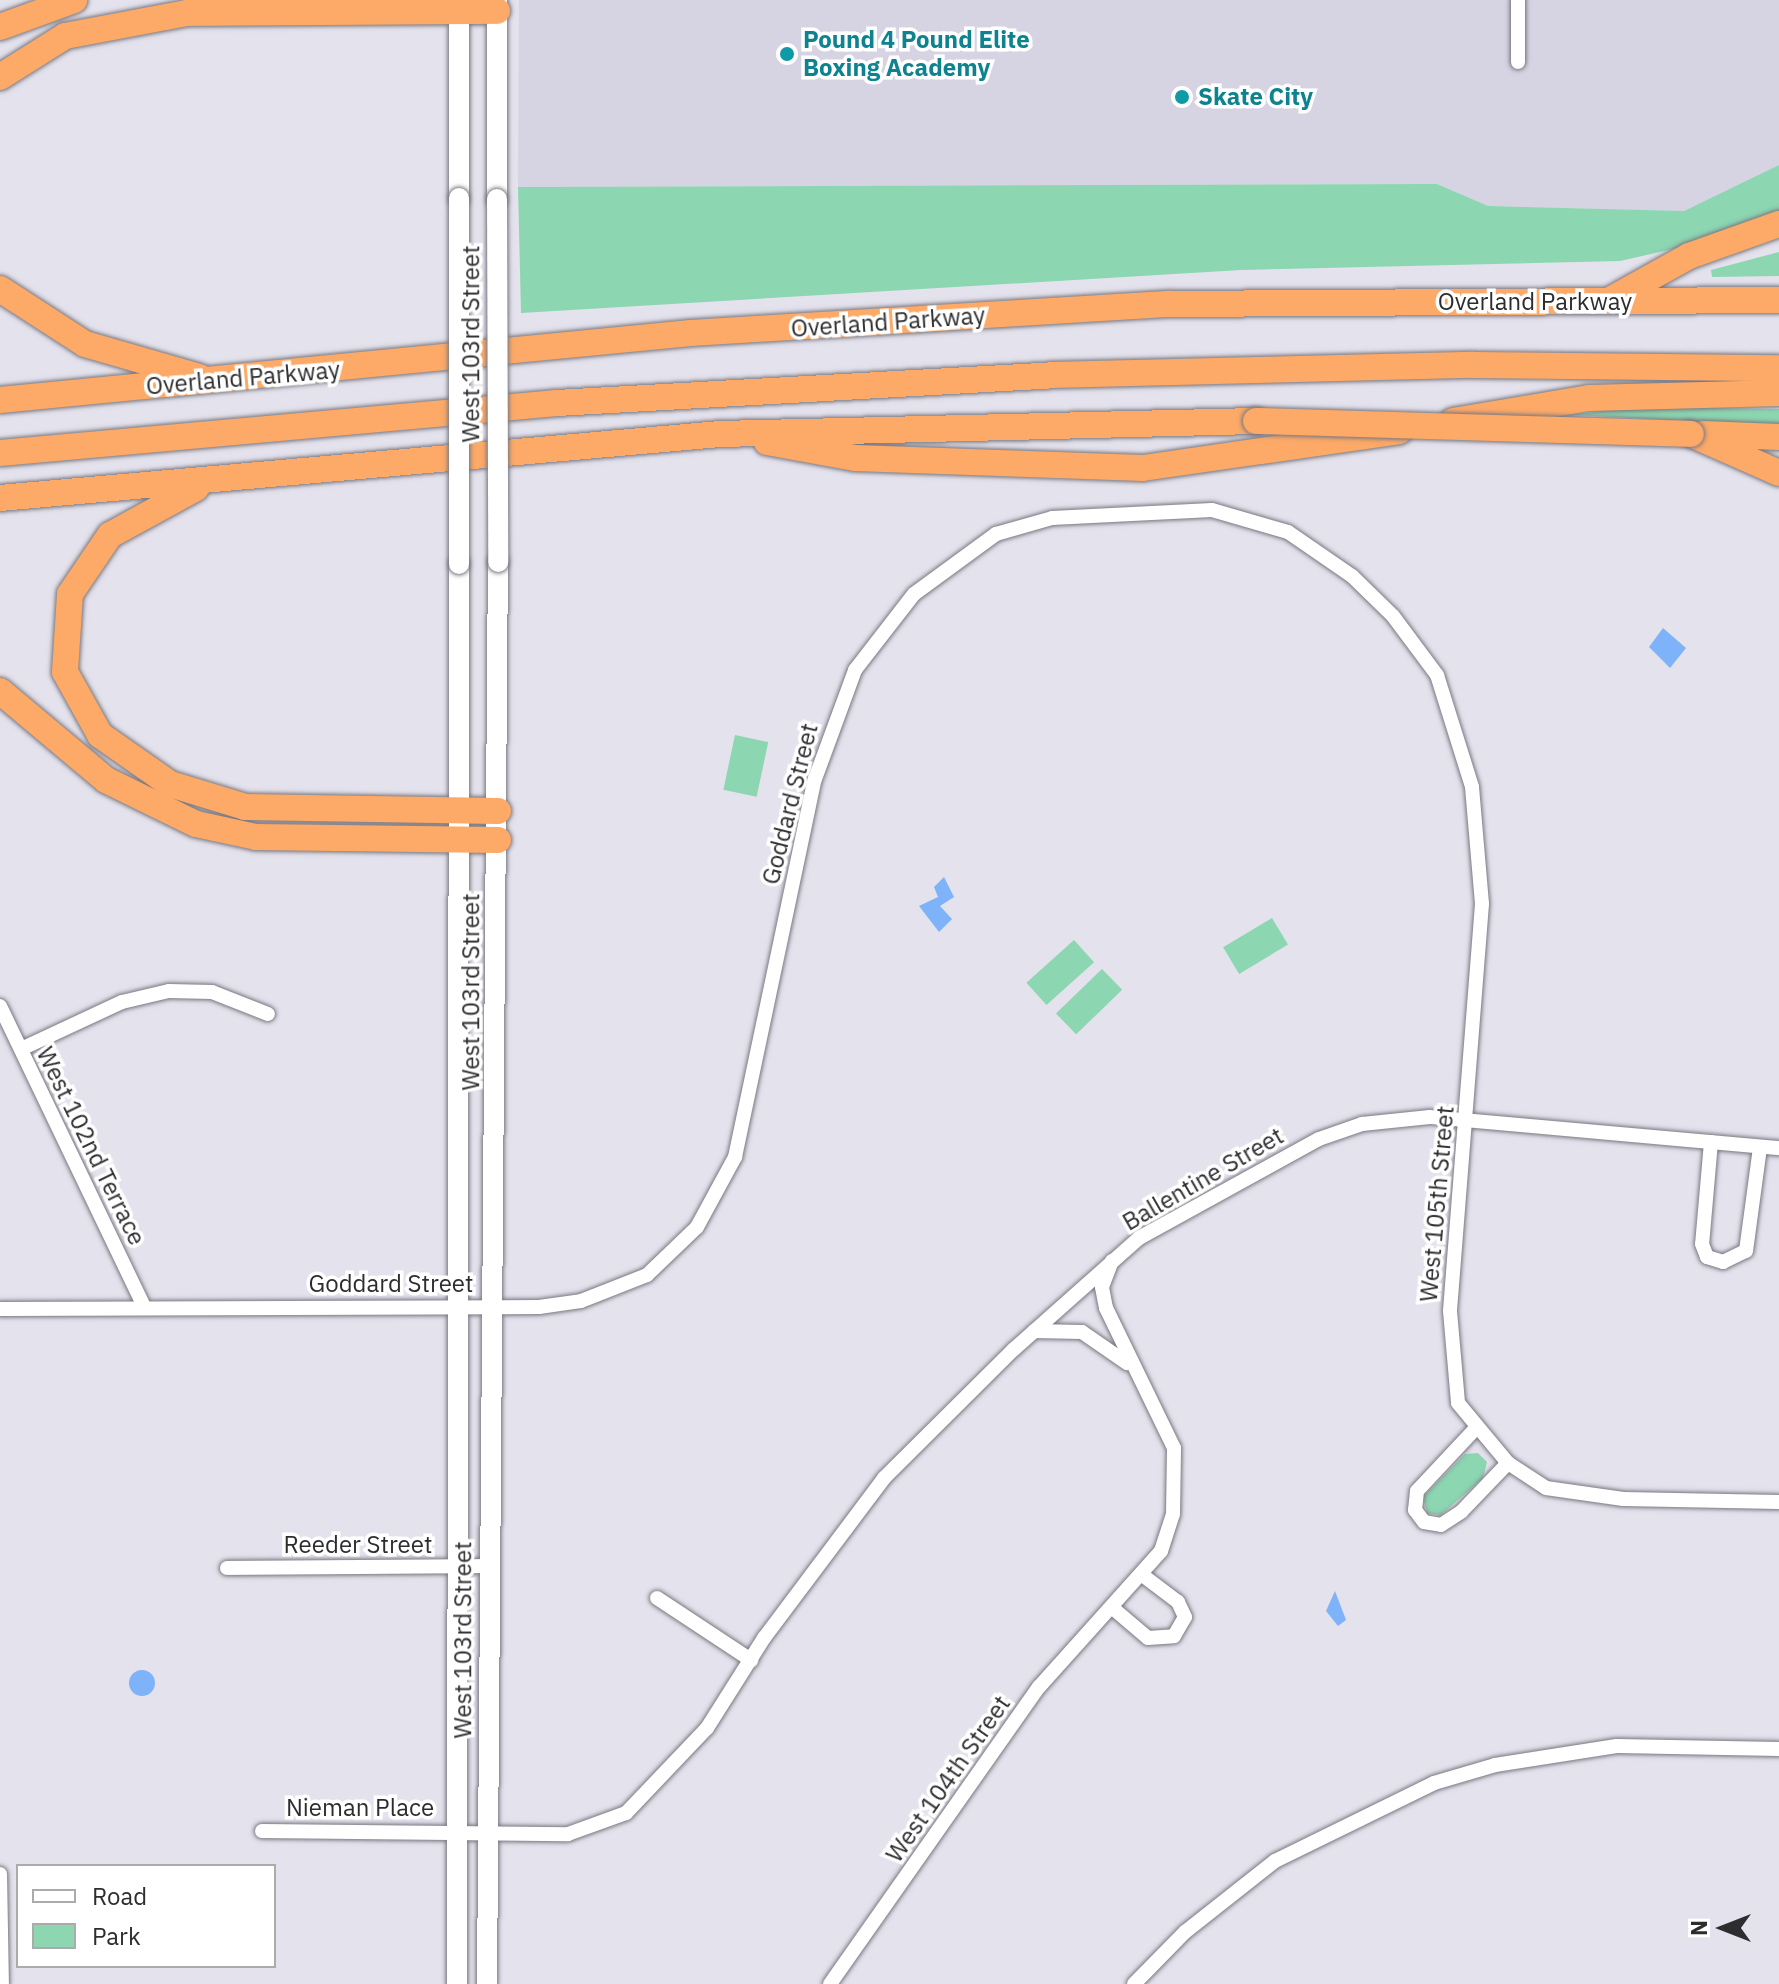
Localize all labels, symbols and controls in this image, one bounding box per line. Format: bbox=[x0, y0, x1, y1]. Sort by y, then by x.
place label: Pound 4 Pound Elite Boxing Academy bbox=[803, 26, 1030, 82]
marker: Pound 4 Pound Elite Boxing Academy bbox=[778, 45, 796, 63]
place label: Skate City bbox=[1198, 83, 1313, 111]
marker: Skate City bbox=[1173, 88, 1191, 106]
street label: West 103rd Street bbox=[457, 245, 485, 443]
street label: Overland Parkway bbox=[1438, 288, 1632, 316]
street label: Overland Parkway bbox=[790, 301, 986, 343]
street label: Overland Parkway bbox=[145, 355, 341, 401]
street label: Goddard Street bbox=[756, 721, 824, 887]
street label: West 103rd Street bbox=[457, 893, 485, 1091]
street label: West 102nd Terrace bbox=[30, 1042, 152, 1250]
street label: West 105th Street bbox=[1414, 1105, 1460, 1303]
street label: Ballentine Street bbox=[1117, 1121, 1289, 1237]
street label: Goddard Street bbox=[309, 1270, 473, 1298]
street label: Reeder Street bbox=[284, 1531, 432, 1559]
street label: West 103rd Street bbox=[449, 1541, 477, 1739]
street label: West 104th Street bbox=[880, 1690, 1016, 1868]
street label: Nieman Place bbox=[286, 1794, 434, 1822]
legend bbox=[16, 1864, 276, 1968]
text: Road bbox=[92, 1880, 147, 1912]
north arrow bbox=[1683, 1888, 1763, 1968]
text: Park bbox=[92, 1920, 141, 1952]
text: N bbox=[1684, 1920, 1713, 1936]

